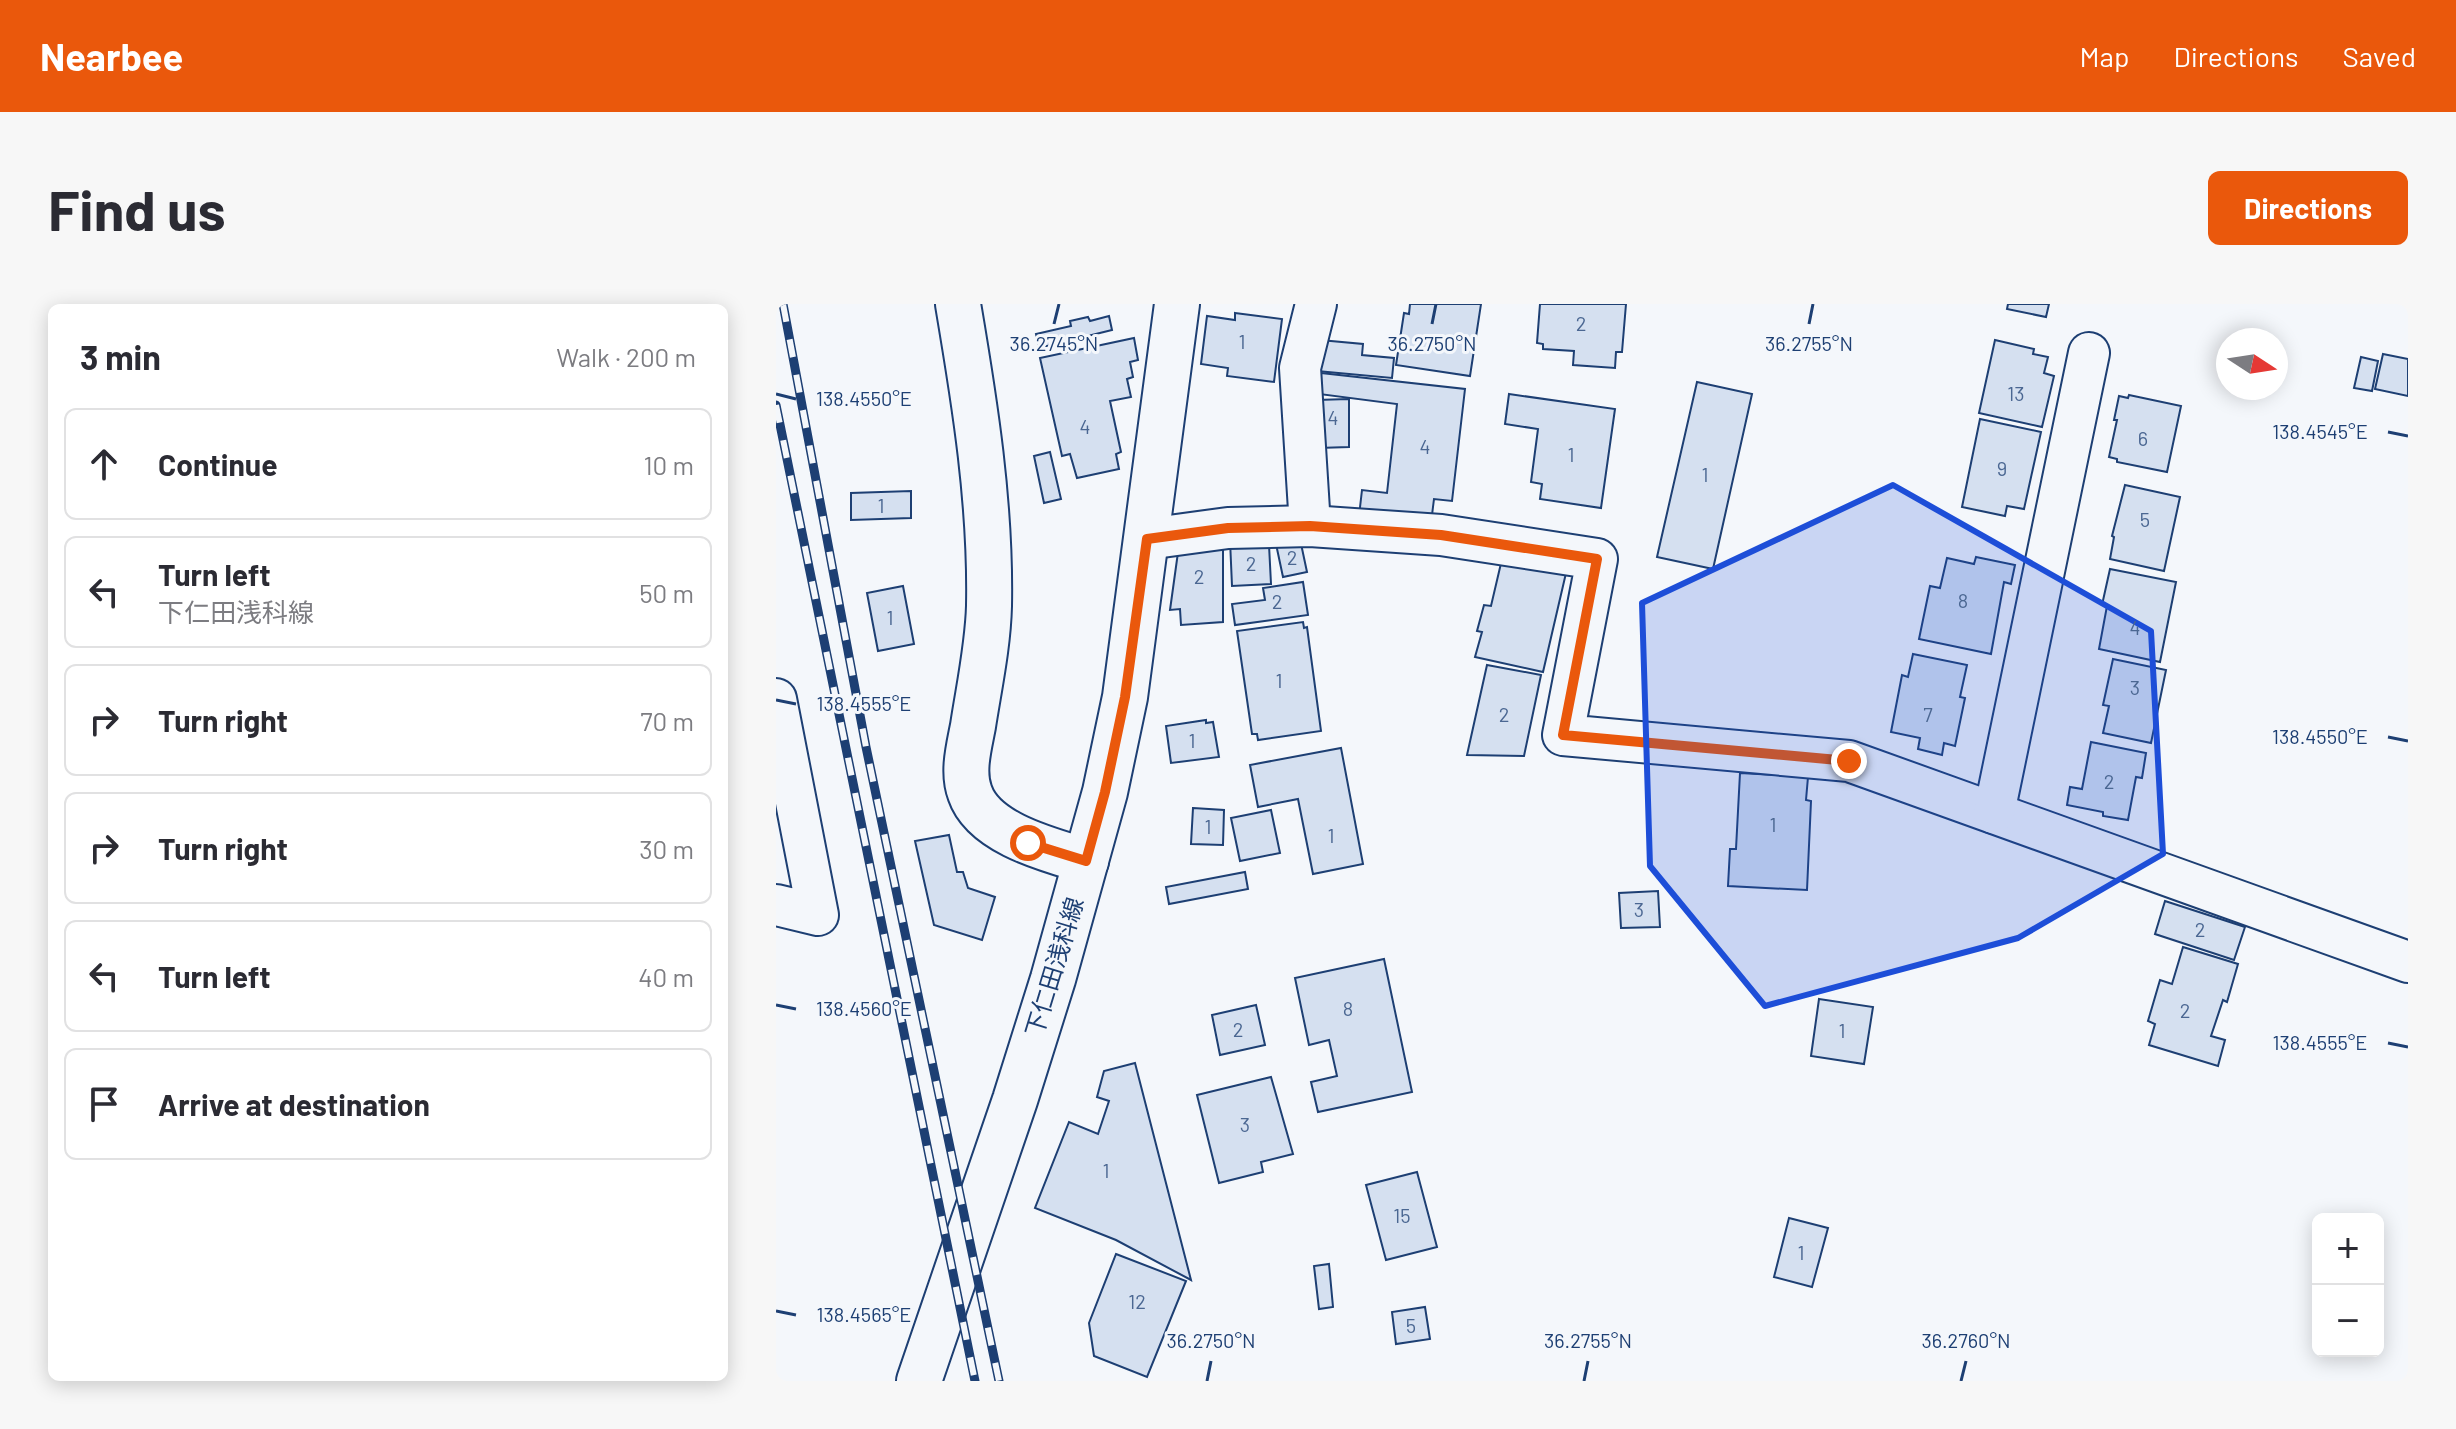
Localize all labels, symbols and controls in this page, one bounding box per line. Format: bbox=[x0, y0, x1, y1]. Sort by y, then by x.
text: Nearbee bbox=[40, 33, 183, 79]
text: Map bbox=[2080, 39, 2129, 73]
text: Directions bbox=[2173, 39, 2299, 73]
text: Saved bbox=[2343, 39, 2416, 73]
button: Directions bbox=[2208, 171, 2408, 245]
text: Find us bbox=[48, 175, 226, 242]
house number: 2 bbox=[1576, 311, 1586, 335]
north arrow bbox=[2216, 328, 2288, 400]
house number: 1 bbox=[1239, 329, 1246, 353]
text: 36.2745°N bbox=[1010, 331, 1098, 355]
text: 36.2750°N bbox=[1387, 331, 1477, 355]
text: 36.2755°N bbox=[1765, 331, 1853, 355]
text: 3 min bbox=[80, 336, 161, 377]
text: Walk · 200 m bbox=[556, 341, 696, 372]
house number: 13 bbox=[2007, 381, 2025, 405]
text: 138.4550°E bbox=[816, 386, 912, 410]
house number: 4 bbox=[1327, 405, 1339, 429]
house number: 4 bbox=[1079, 414, 1091, 438]
text: 138.4545°E bbox=[2272, 419, 2368, 443]
house number: 6 bbox=[2138, 426, 2148, 450]
house number: 4 bbox=[1419, 434, 1431, 458]
icon: ahead bbox=[82, 442, 126, 486]
house number: 1 bbox=[1568, 442, 1575, 466]
text: Continue bbox=[158, 446, 278, 482]
text: 10 m bbox=[644, 449, 694, 480]
house number: 9 bbox=[1997, 456, 2007, 480]
house number: 1 bbox=[1702, 462, 1709, 486]
house number: 1 bbox=[878, 493, 885, 517]
house number: 5 bbox=[2140, 507, 2150, 531]
house number: 2 bbox=[1287, 545, 1297, 569]
house number: 2 bbox=[1246, 551, 1256, 575]
text: Turn left bbox=[158, 556, 271, 592]
house number: 2 bbox=[1194, 564, 1204, 588]
icon: left bbox=[82, 570, 126, 614]
text: 50 m bbox=[639, 577, 694, 608]
house number: 8 bbox=[1958, 588, 1968, 612]
house number: 2 bbox=[1272, 589, 1282, 613]
text: 下仁田浅科線 bbox=[158, 596, 314, 627]
house number: 1 bbox=[887, 605, 894, 629]
house number: 4 bbox=[2129, 615, 2141, 639]
house number: 1 bbox=[1276, 668, 1283, 692]
house number: 3 bbox=[2130, 675, 2140, 699]
text: 138.4555°E bbox=[817, 691, 911, 715]
icon: right bbox=[82, 698, 126, 742]
text: Turn right bbox=[158, 702, 288, 738]
house number: 2 bbox=[1499, 702, 1509, 726]
house number: 7 bbox=[1923, 702, 1933, 726]
text: 70 m bbox=[640, 705, 694, 736]
text: 138.4550°E bbox=[2272, 724, 2368, 748]
house number: 1 bbox=[1189, 728, 1196, 752]
route end bbox=[1831, 743, 1867, 779]
house number: 2 bbox=[2104, 769, 2114, 793]
house number: 1 bbox=[1770, 812, 1777, 836]
house number: 1 bbox=[1205, 814, 1212, 838]
house number: 1 bbox=[1328, 823, 1335, 847]
route start bbox=[1010, 825, 1046, 861]
icon: right bbox=[82, 826, 126, 870]
text: Turn right bbox=[158, 830, 288, 866]
text: 30 m bbox=[639, 833, 694, 864]
street label: 下仁田浅科線 bbox=[1019, 893, 1088, 1040]
house number: 3 bbox=[1634, 897, 1644, 921]
house number: 2 bbox=[2195, 917, 2205, 941]
icon: left bbox=[82, 954, 126, 998]
text: Turn left bbox=[158, 958, 271, 994]
text: 40 m bbox=[638, 961, 694, 992]
text: 138.4560°E bbox=[816, 996, 912, 1020]
house number: 8 bbox=[1343, 996, 1353, 1020]
house number: 2 bbox=[2180, 998, 2190, 1022]
house number: 2 bbox=[1233, 1017, 1243, 1041]
house number: 1 bbox=[1839, 1018, 1846, 1042]
text: 138.4555°E bbox=[2273, 1030, 2367, 1054]
icon: arrive bbox=[82, 1082, 126, 1126]
text: Arrive at destination bbox=[158, 1086, 430, 1122]
house number: 3 bbox=[1240, 1112, 1250, 1136]
house number: 1 bbox=[1103, 1158, 1110, 1182]
house number: 15 bbox=[1393, 1203, 1411, 1227]
map controls bbox=[2312, 1213, 2384, 1357]
button: + bbox=[2312, 1213, 2384, 1285]
house number: 1 bbox=[1798, 1240, 1805, 1264]
button: − bbox=[2312, 1285, 2384, 1357]
house number: 12 bbox=[1128, 1289, 1146, 1313]
text: 138.4565°E bbox=[817, 1302, 911, 1326]
house number: 5 bbox=[1406, 1313, 1416, 1337]
text: 36.2750°N bbox=[1166, 1328, 1256, 1352]
text: 36.2755°N bbox=[1544, 1328, 1632, 1352]
text: 36.2760°N bbox=[1921, 1328, 2011, 1352]

